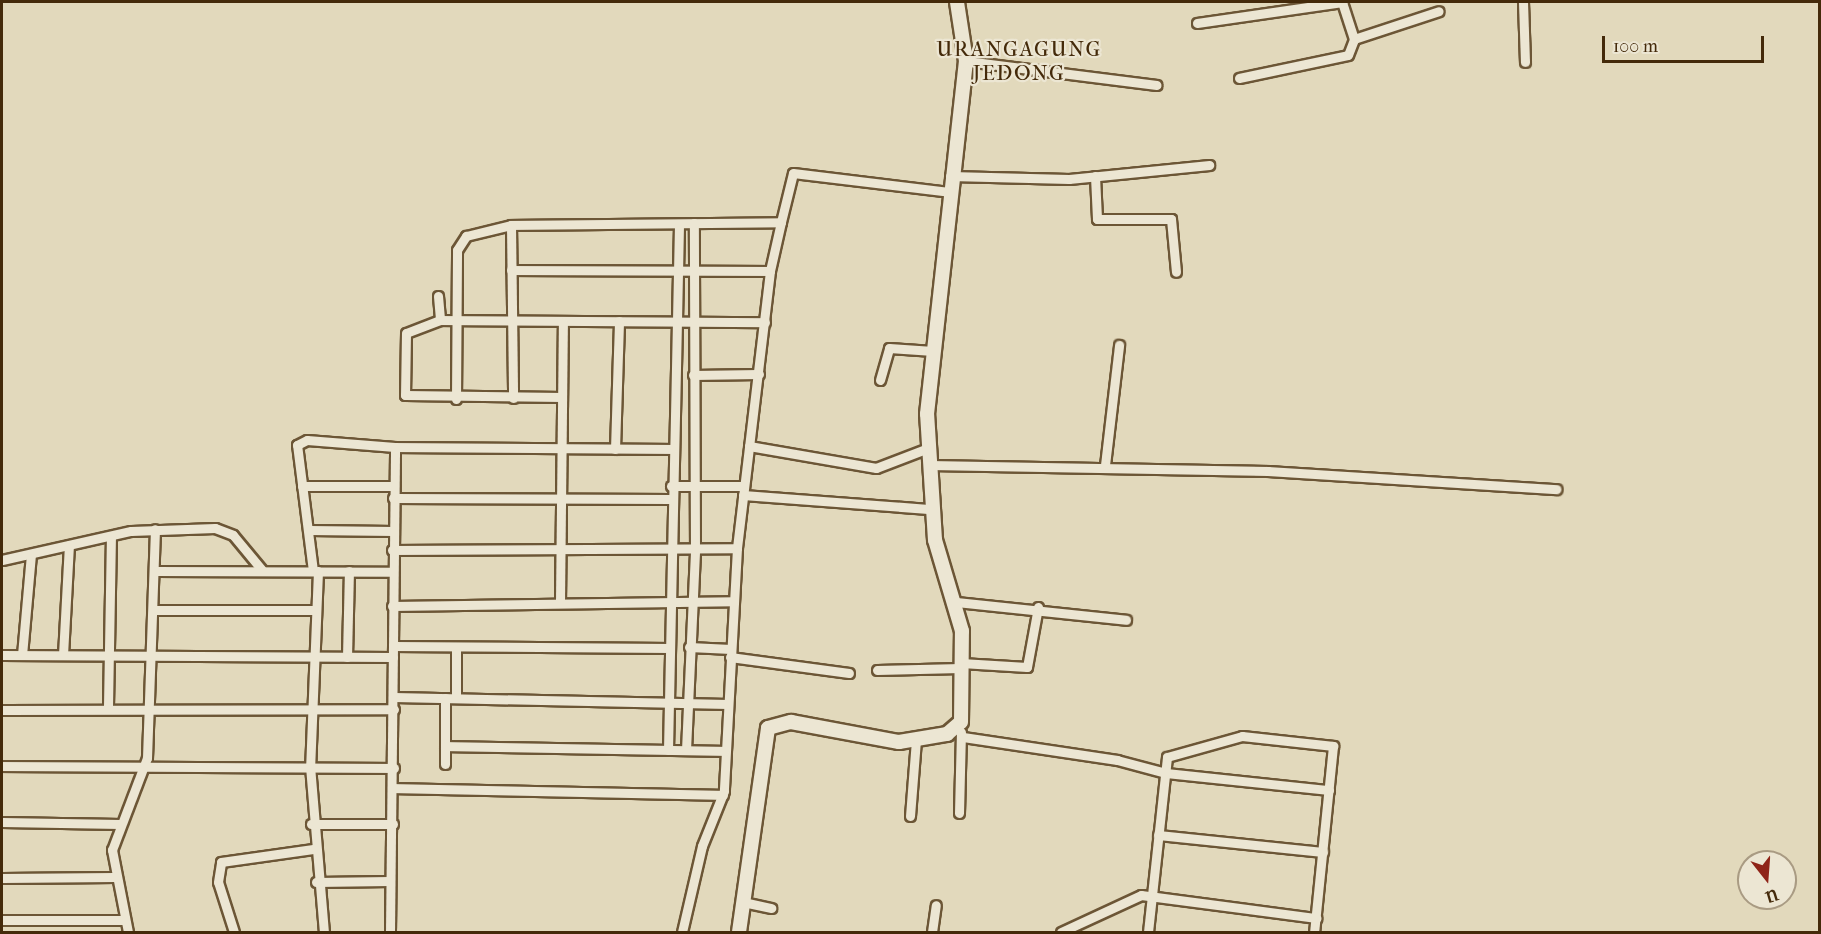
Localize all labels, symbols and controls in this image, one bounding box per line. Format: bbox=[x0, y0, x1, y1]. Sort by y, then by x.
scale bar bbox=[1605, 24, 1767, 62]
district label: URANGAGUNG JEDONG bbox=[936, 36, 1102, 86]
text: 100 m bbox=[1613, 36, 1658, 57]
north arrow bbox=[1737, 850, 1797, 910]
text: U bbox=[1763, 885, 1781, 907]

